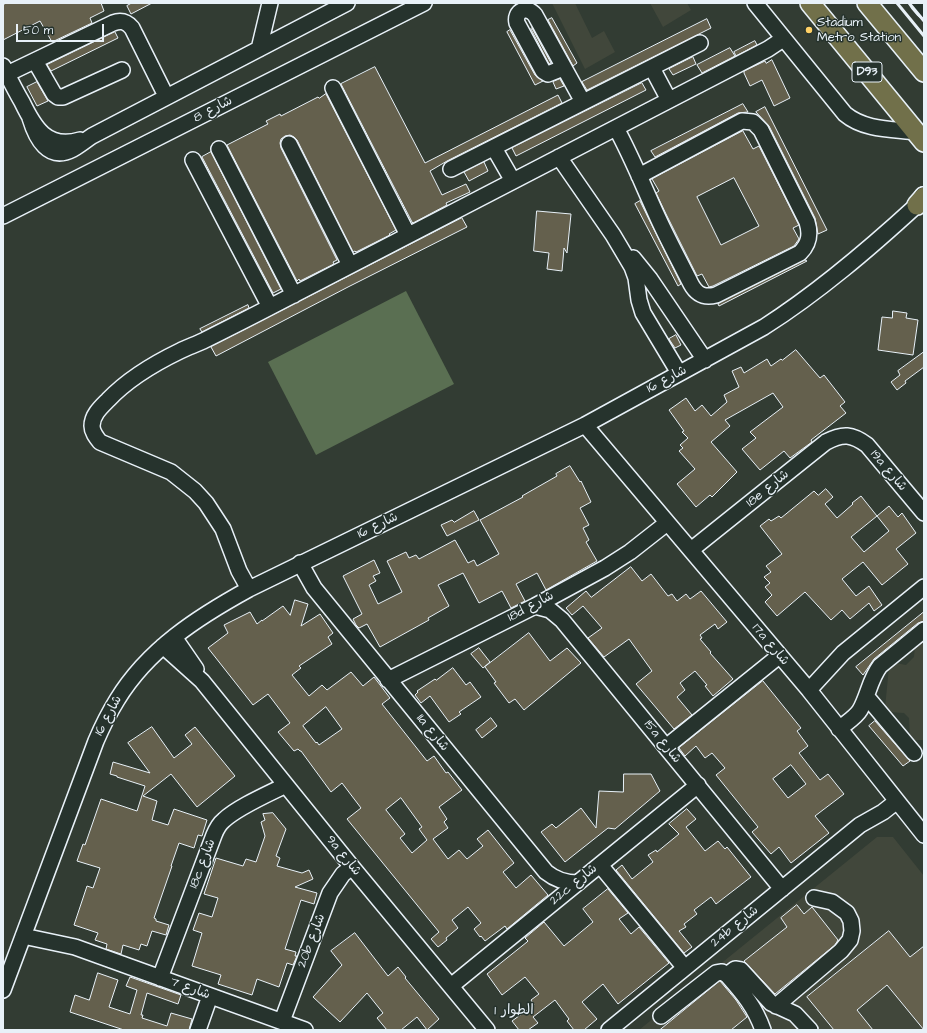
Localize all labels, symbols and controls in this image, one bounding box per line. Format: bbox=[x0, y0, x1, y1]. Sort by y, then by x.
place label: Stadium Metro Station bbox=[817, 15, 901, 46]
scale bar bbox=[18, 16, 106, 42]
text: 50 m bbox=[23, 22, 53, 39]
marker: Stadium Metro Station bbox=[804, 25, 814, 35]
road number: D93 bbox=[852, 62, 882, 82]
street label: شارع 8 bbox=[191, 94, 235, 126]
street label: شارع 16 bbox=[644, 363, 690, 397]
street label: 19a شارع bbox=[866, 447, 910, 495]
street label: 18e شارع bbox=[743, 467, 793, 511]
street label: شارع 16 bbox=[355, 510, 401, 542]
street label: 18d شارع bbox=[505, 588, 557, 626]
street label: 17a شارع bbox=[748, 621, 792, 669]
street label: شارع 16 bbox=[92, 693, 126, 739]
street label: 11a شارع bbox=[412, 711, 452, 755]
street label: 15a شارع bbox=[640, 717, 684, 767]
street label: 9a شارع bbox=[322, 833, 364, 879]
street label: 18c شارع bbox=[186, 837, 220, 891]
street label: 22c شارع bbox=[547, 861, 601, 909]
street label: 24b شارع bbox=[708, 903, 762, 951]
street label: 20b شارع bbox=[295, 912, 329, 970]
street label: شارع 7 bbox=[168, 975, 212, 1003]
district label: الطوار 1 bbox=[494, 1003, 534, 1019]

